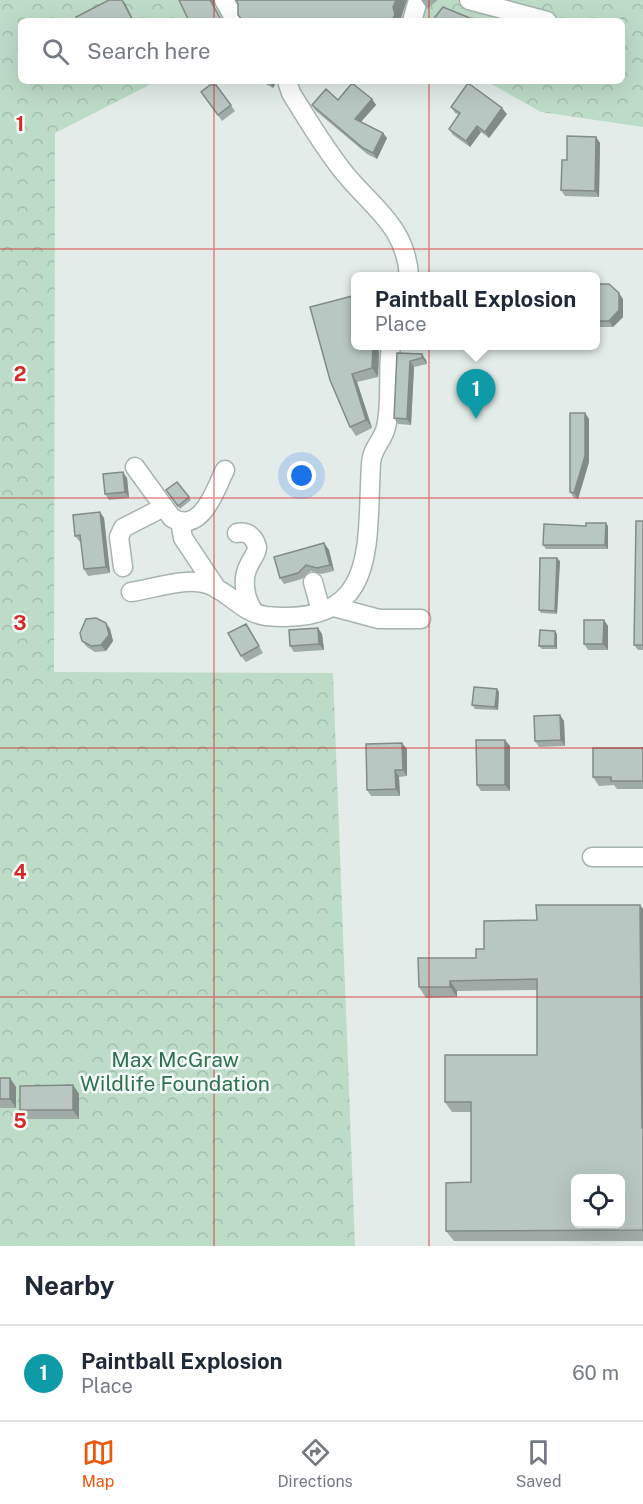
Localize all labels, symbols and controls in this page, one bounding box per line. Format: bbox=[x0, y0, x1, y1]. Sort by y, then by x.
search box bbox=[18, 18, 625, 84]
icon: search bbox=[39, 35, 72, 68]
text: Search here bbox=[87, 38, 211, 64]
text: 1 bbox=[16, 112, 24, 136]
popup bbox=[351, 272, 600, 350]
text: Paintball Explosion bbox=[375, 286, 576, 312]
text: Place bbox=[375, 312, 427, 336]
text: 2 bbox=[14, 362, 26, 386]
pin: 1 bbox=[456, 370, 496, 419]
your location bbox=[287, 461, 316, 490]
text: 3 bbox=[13, 611, 27, 635]
text: 4 bbox=[13, 860, 27, 884]
park label: Max McGraw Wildlife Foundation bbox=[80, 1047, 270, 1096]
text: 5 bbox=[13, 1109, 27, 1133]
map controls bbox=[571, 1174, 625, 1228]
button: locate bbox=[571, 1174, 625, 1228]
text: Nearby bbox=[24, 1270, 114, 1301]
text: Paintball Explosion bbox=[81, 1348, 283, 1374]
text: 1 bbox=[39, 1361, 48, 1385]
text: 60 m bbox=[572, 1361, 619, 1385]
text: Place bbox=[81, 1374, 133, 1398]
tab: Map bbox=[82, 1436, 115, 1491]
tab: Directions bbox=[278, 1436, 353, 1491]
tab: Saved bbox=[516, 1436, 561, 1491]

